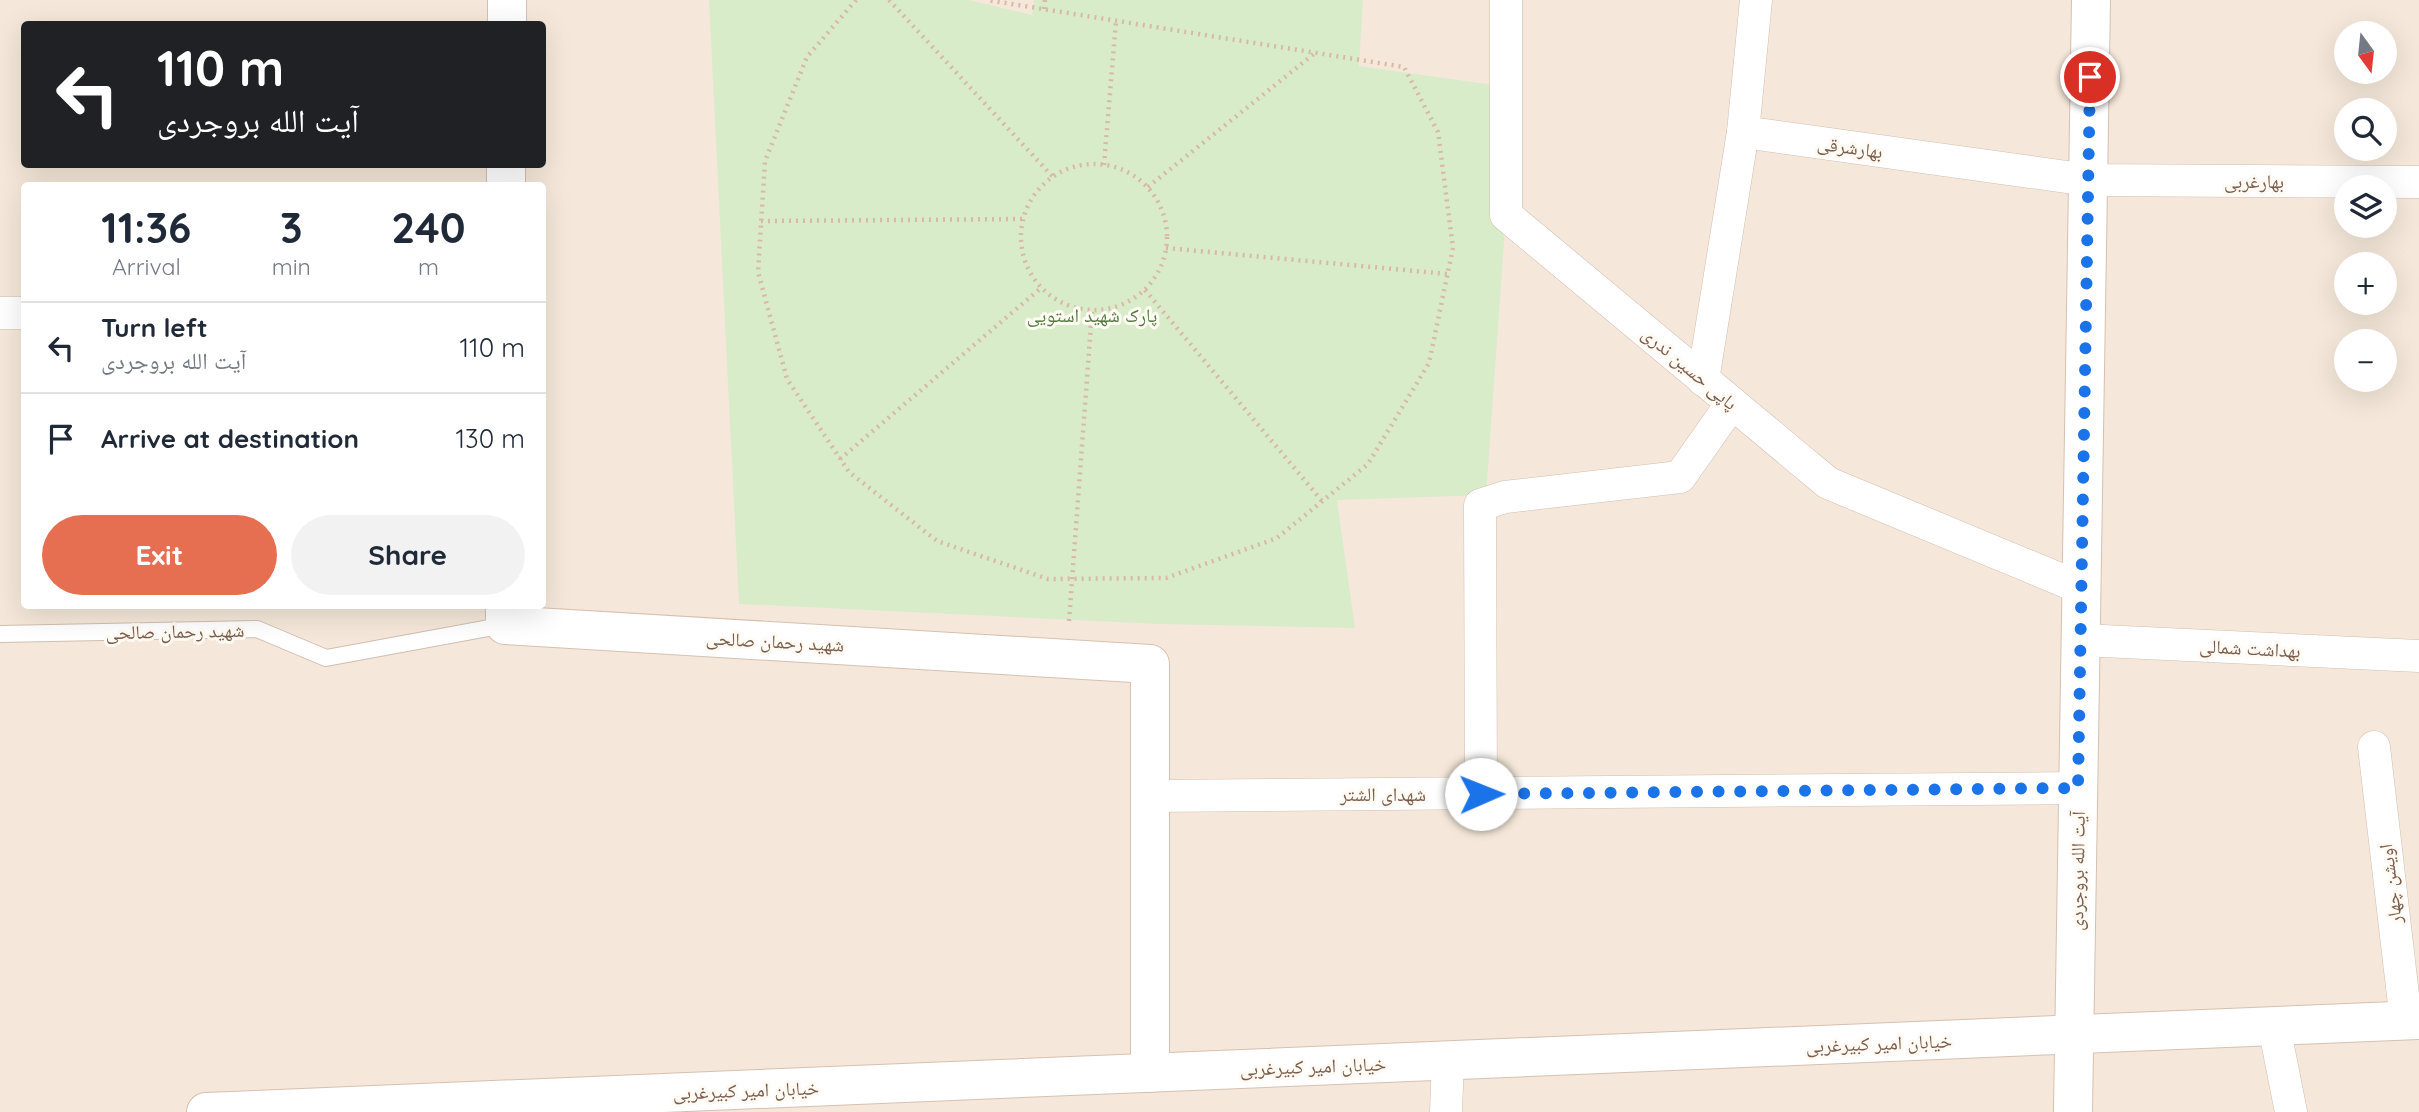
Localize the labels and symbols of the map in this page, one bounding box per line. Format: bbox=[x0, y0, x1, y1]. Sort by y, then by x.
north arrow bbox=[2334, 21, 2398, 84]
pin bbox=[2060, 47, 2120, 107]
street label: بهارشرقی bbox=[1816, 131, 1884, 163]
street label: بهارغربی bbox=[2224, 169, 2284, 193]
park label: پارک شهید استویی bbox=[1027, 303, 1157, 327]
street label: پاپی حسین ندری bbox=[1637, 321, 1743, 415]
street label: شهید رحمان صالحی bbox=[105, 618, 245, 644]
street label: شهید رحمان صالحی bbox=[705, 625, 845, 657]
street label: بهداشت شمالی bbox=[2199, 633, 2301, 663]
position arrow bbox=[1444, 757, 1518, 831]
street label: شهدای الشتر bbox=[1339, 782, 1426, 806]
street label: آیت الله بروجردی bbox=[2064, 810, 2090, 931]
street label: اویشن چهار bbox=[2373, 843, 2407, 926]
street label: خیابان امیر کبیرغربی bbox=[1805, 1028, 1953, 1058]
street label: خیابان امیر کبیرغربی bbox=[1239, 1051, 1387, 1081]
street label: خیابان امیر کبیرغربی bbox=[672, 1075, 820, 1105]

